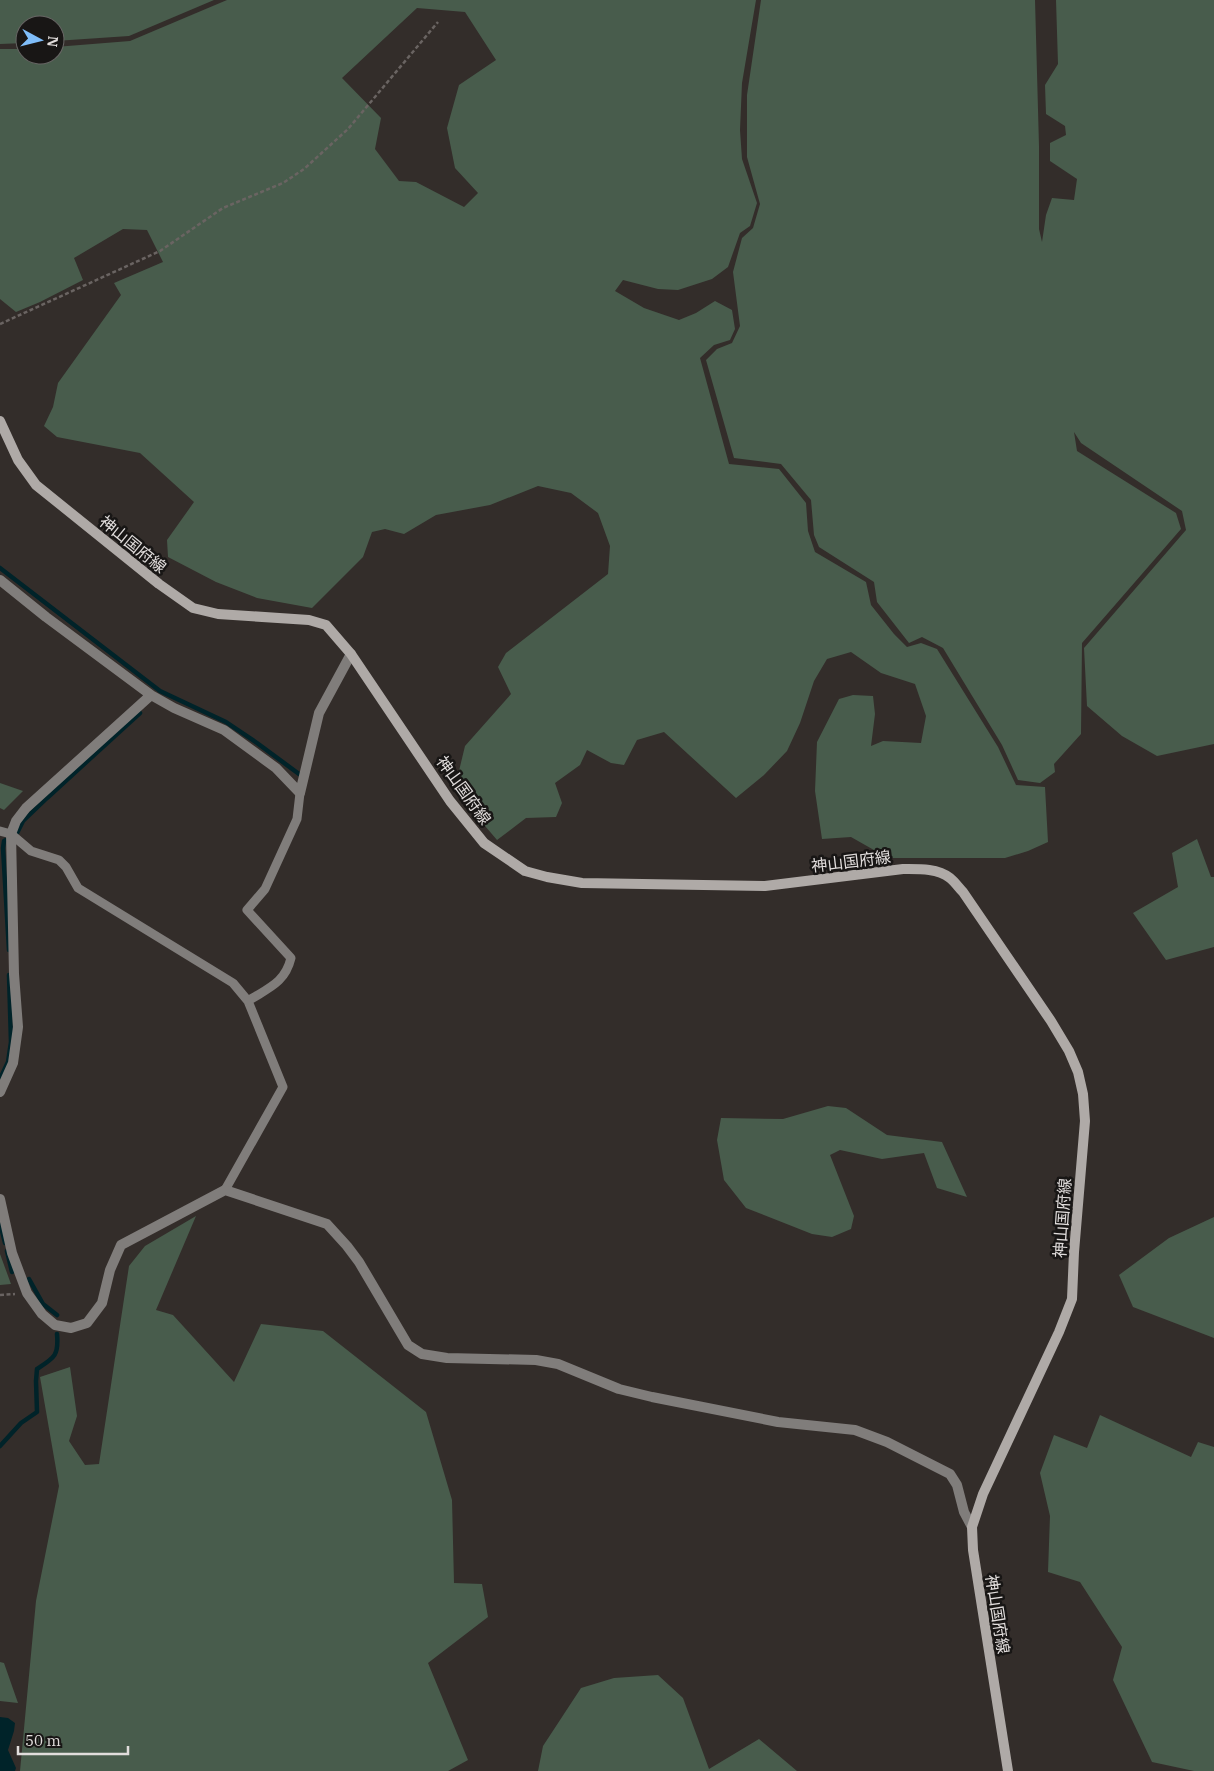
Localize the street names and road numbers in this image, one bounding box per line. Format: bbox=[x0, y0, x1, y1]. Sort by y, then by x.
street label: 神山国府線 bbox=[96, 511, 170, 577]
street label: 神山国府線 bbox=[432, 752, 496, 828]
street label: 神山国府線 bbox=[810, 846, 892, 876]
street label: 神山国府線 bbox=[1049, 1177, 1075, 1259]
street label: 神山国府線 bbox=[982, 1573, 1014, 1655]

